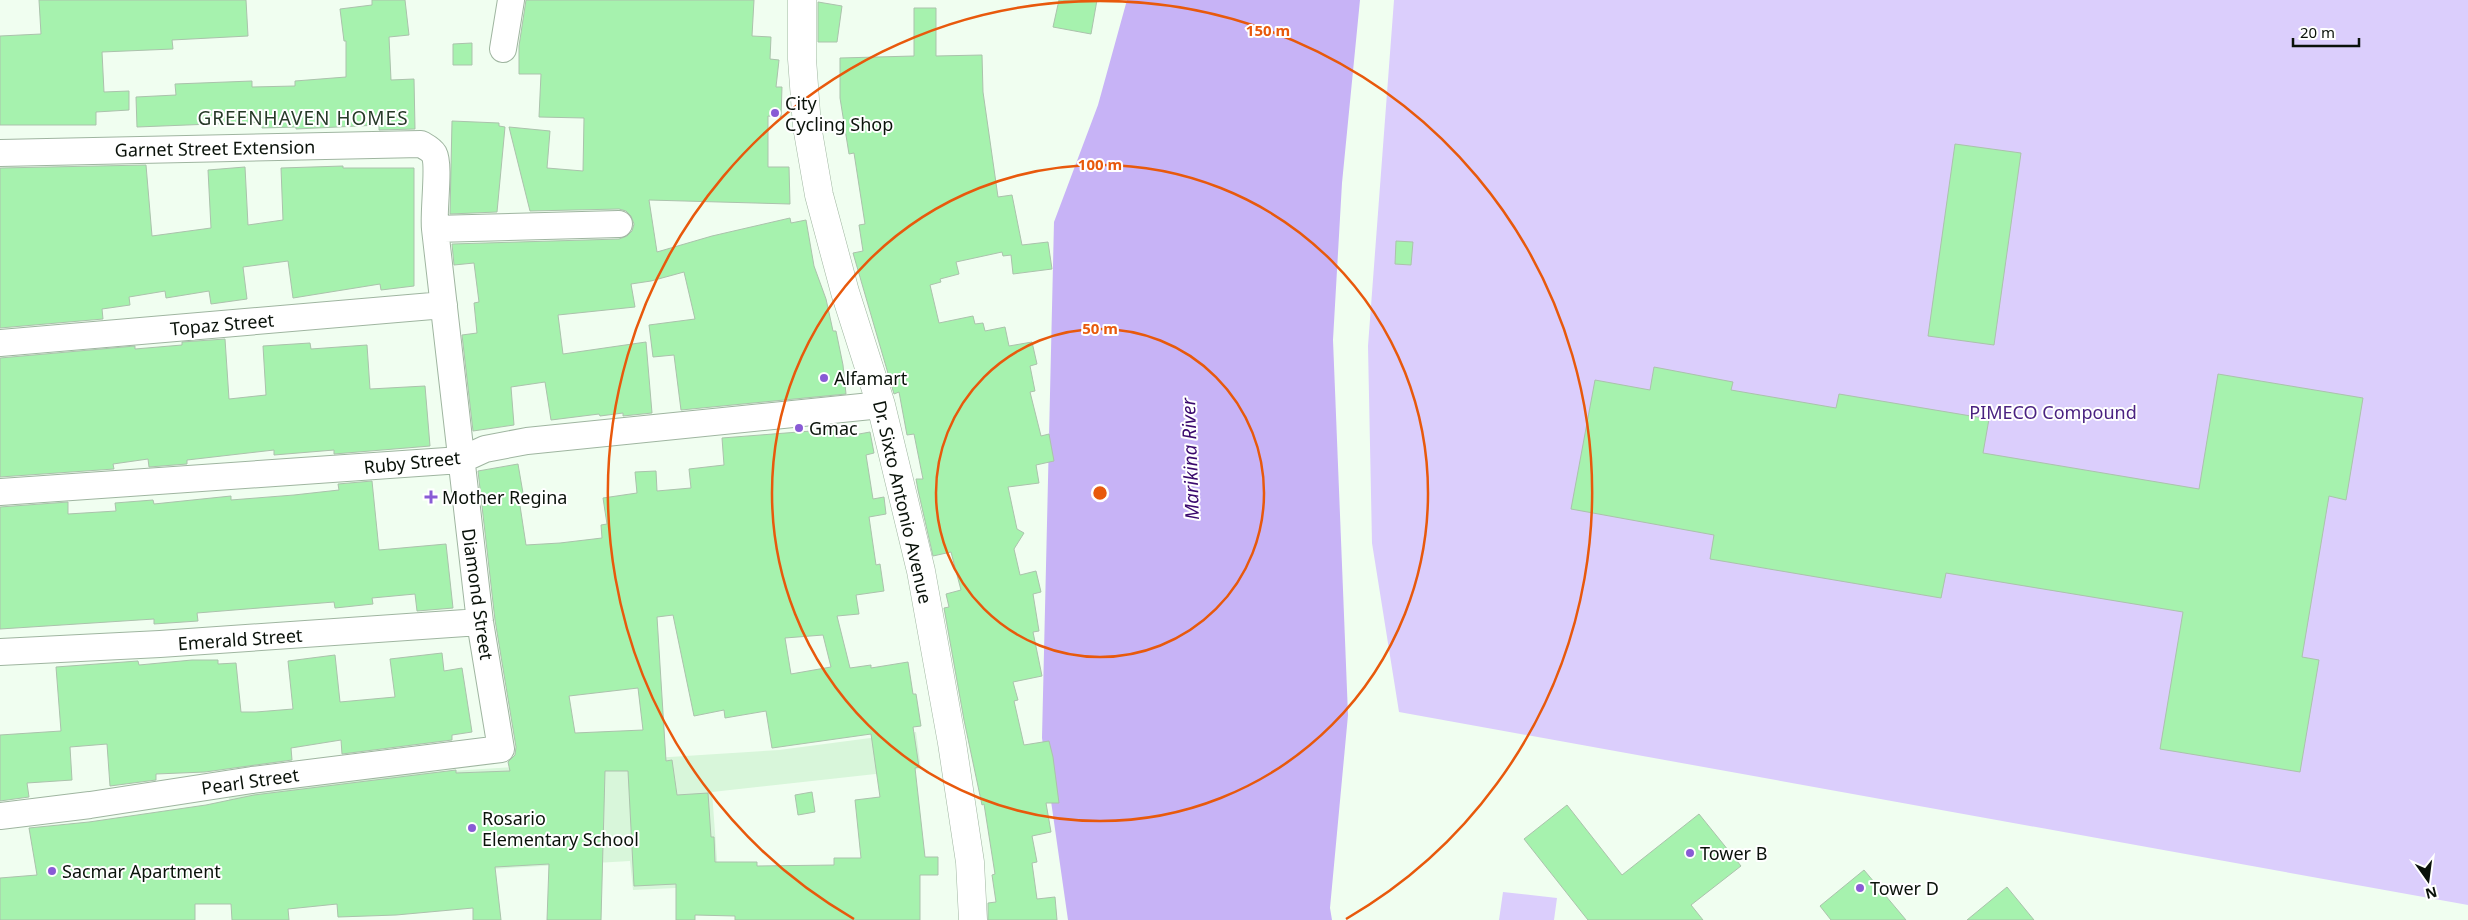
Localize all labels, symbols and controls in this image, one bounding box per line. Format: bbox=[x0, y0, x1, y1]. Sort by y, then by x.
scale bar bbox=[2293, 15, 2359, 47]
text: 150 m bbox=[1246, 20, 1290, 40]
text: 20 m bbox=[2300, 22, 2335, 42]
place label: City Cycling Shop bbox=[785, 91, 893, 136]
district label: GREENHAVEN HOMES bbox=[197, 105, 409, 131]
marker: City Cycling Shop bbox=[769, 107, 781, 119]
street label: Garnet Street Extension bbox=[115, 134, 315, 162]
text: 100 m bbox=[1078, 154, 1122, 174]
street label: Topaz Street bbox=[169, 307, 275, 340]
text: 50 m bbox=[1082, 318, 1118, 338]
place label: Alfamart bbox=[834, 366, 908, 390]
marker: Alfamart bbox=[818, 372, 830, 384]
water label: Marikina River bbox=[1175, 396, 1205, 520]
street label: Dr. Sixto Antonio Avenue bbox=[868, 398, 938, 606]
park label: PIMECO Compound bbox=[1969, 400, 2137, 424]
place label: Gmac bbox=[809, 416, 858, 440]
marker: Gmac bbox=[793, 422, 805, 434]
street label: Ruby Street bbox=[362, 445, 462, 479]
centre of rings bbox=[1091, 484, 1109, 502]
place label: Mother Regina bbox=[442, 485, 567, 509]
marker: Mother Regina bbox=[424, 490, 438, 504]
street label: Diamond Street bbox=[457, 527, 499, 662]
street label: Emerald Street bbox=[177, 623, 304, 655]
street label: Pearl Street bbox=[200, 762, 301, 800]
place label: Rosario Elementary School bbox=[482, 806, 639, 851]
marker: Rosario Elementary School bbox=[466, 822, 478, 834]
place label: Tower B bbox=[1700, 841, 1767, 865]
marker: Tower B bbox=[1684, 847, 1696, 859]
north arrow bbox=[2403, 855, 2453, 905]
place label: Sacmar Apartment bbox=[62, 859, 221, 883]
marker: Sacmar Apartment bbox=[46, 865, 58, 877]
place label: Tower D bbox=[1870, 876, 1939, 900]
marker: Tower D bbox=[1854, 882, 1866, 894]
text: N bbox=[2423, 883, 2439, 904]

